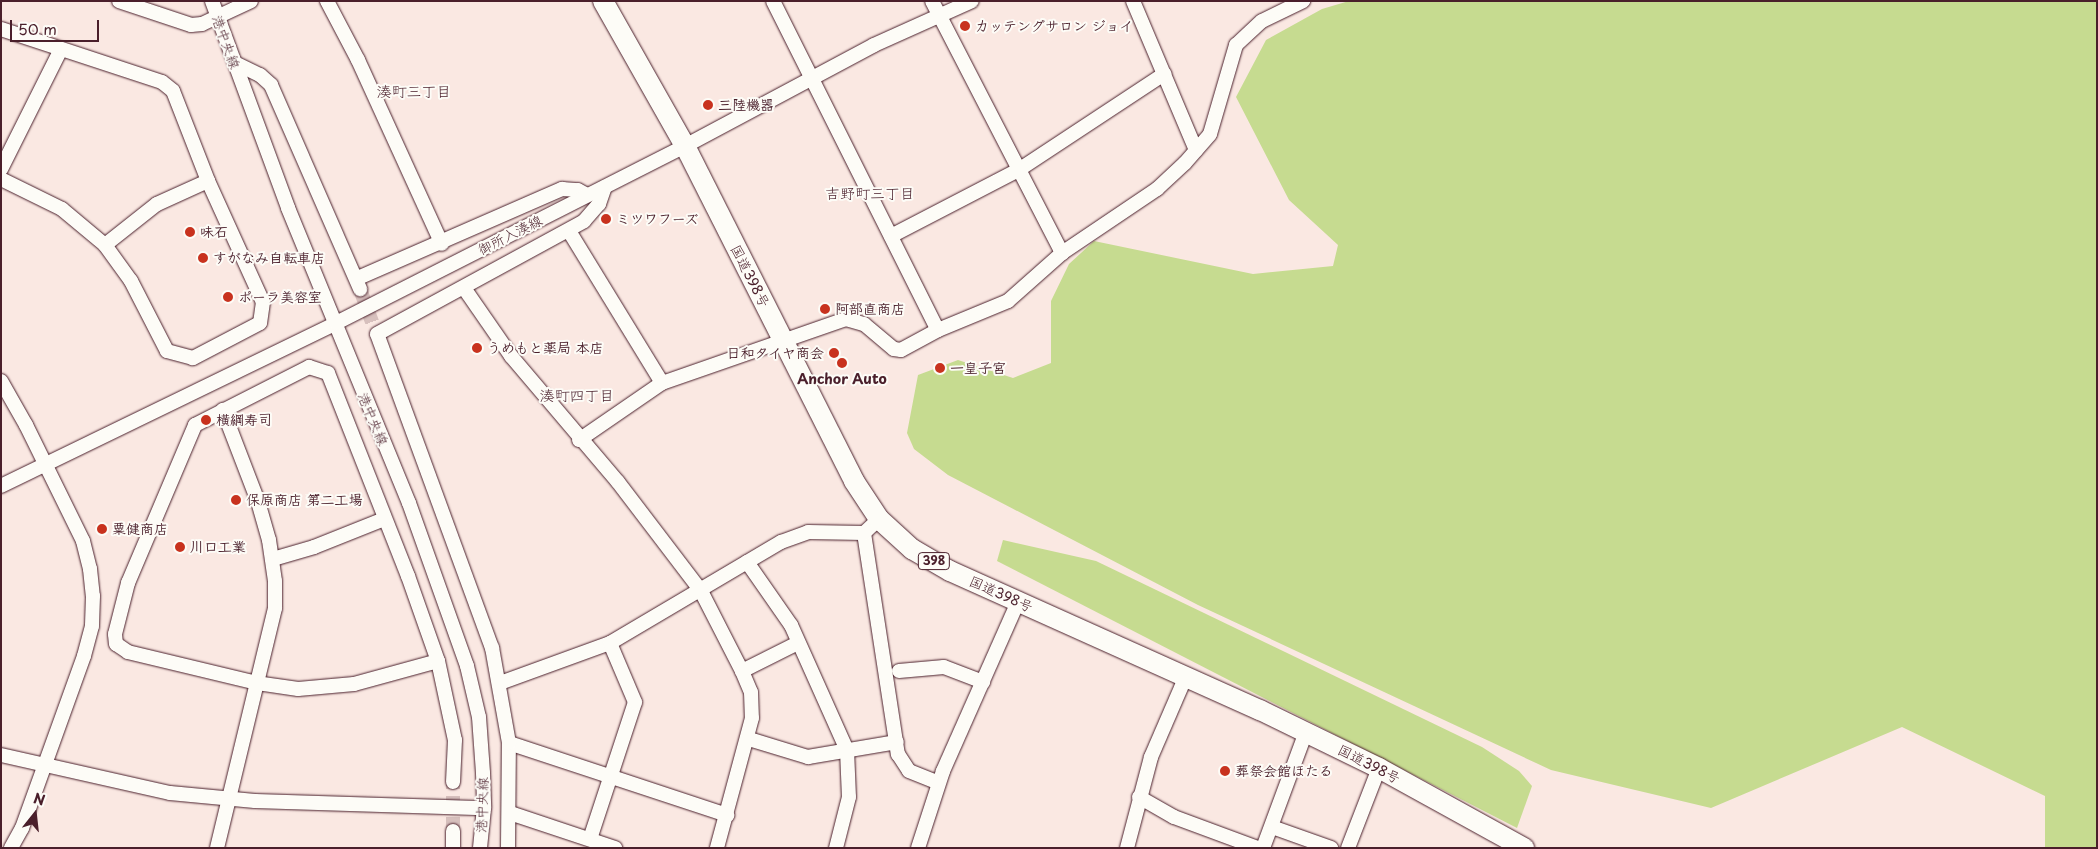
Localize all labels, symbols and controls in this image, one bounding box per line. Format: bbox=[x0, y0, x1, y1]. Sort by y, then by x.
scale bar bbox=[12, 10, 101, 42]
street label: 港中央線 bbox=[209, 13, 243, 71]
text: 50 m bbox=[18, 17, 57, 40]
place label: カッテングサロン ジョイ bbox=[975, 18, 1133, 34]
marker: カッテングサロン ジョイ bbox=[959, 20, 971, 32]
district label: 湊町三丁目 bbox=[377, 82, 451, 100]
place label: 三陸機器 bbox=[718, 97, 774, 113]
marker: 三陸機器 bbox=[702, 99, 714, 111]
district label: 吉野町三丁目 bbox=[825, 184, 915, 202]
place label: ミツワフーズ bbox=[616, 211, 700, 227]
street label: 御所入湊線 bbox=[475, 212, 545, 258]
marker: ミツワフーズ bbox=[600, 213, 612, 225]
place label: 味石 bbox=[200, 224, 228, 240]
marker: 味石 bbox=[184, 226, 196, 238]
street label: 国道398号 bbox=[727, 242, 773, 310]
place label: すがなみ自転車店 bbox=[213, 250, 325, 266]
marker: すがなみ自転車店 bbox=[197, 252, 209, 264]
place label: ポーラ美容室 bbox=[238, 289, 322, 305]
marker: ポーラ美容室 bbox=[222, 291, 234, 303]
place label: 阿部直商店 bbox=[835, 301, 905, 317]
marker: 阿部直商店 bbox=[819, 303, 831, 315]
place label: うめもと薬局 本店 bbox=[487, 340, 603, 356]
marker: うめもと薬局 本店 bbox=[471, 342, 483, 354]
place label: 日和タイヤ商会 bbox=[726, 345, 824, 361]
marker: 日和タイヤ商会 bbox=[828, 347, 840, 359]
marker: Anchor Auto bbox=[836, 357, 848, 369]
place label: 一皇子宮 bbox=[950, 360, 1006, 376]
marker: 一皇子宮 bbox=[934, 362, 946, 374]
place label: Anchor Auto bbox=[797, 371, 887, 387]
district label: 湊町四丁目 bbox=[540, 386, 614, 404]
street label: 港中央線 bbox=[354, 390, 392, 448]
place label: 横綱寿司 bbox=[216, 412, 272, 428]
marker: 横綱寿司 bbox=[200, 414, 212, 426]
place label: 保原商店 第二工場 bbox=[246, 492, 362, 508]
marker: 保原商店 第二工場 bbox=[230, 494, 242, 506]
place label: 粟健商店 bbox=[112, 521, 168, 537]
marker: 粟健商店 bbox=[96, 523, 108, 535]
place label: 川口工業 bbox=[190, 539, 246, 555]
marker: 川口工業 bbox=[174, 541, 186, 553]
road number: 398 bbox=[918, 552, 950, 570]
street label: 国道398号 bbox=[967, 573, 1035, 615]
street label: 国道398号 bbox=[1335, 741, 1403, 787]
place label: 葬祭会館ほたる bbox=[1235, 763, 1333, 779]
marker: 葬祭会館ほたる bbox=[1219, 765, 1231, 777]
street label: 港中央線 bbox=[473, 777, 491, 833]
text: N bbox=[31, 787, 47, 811]
north arrow bbox=[10, 789, 60, 839]

